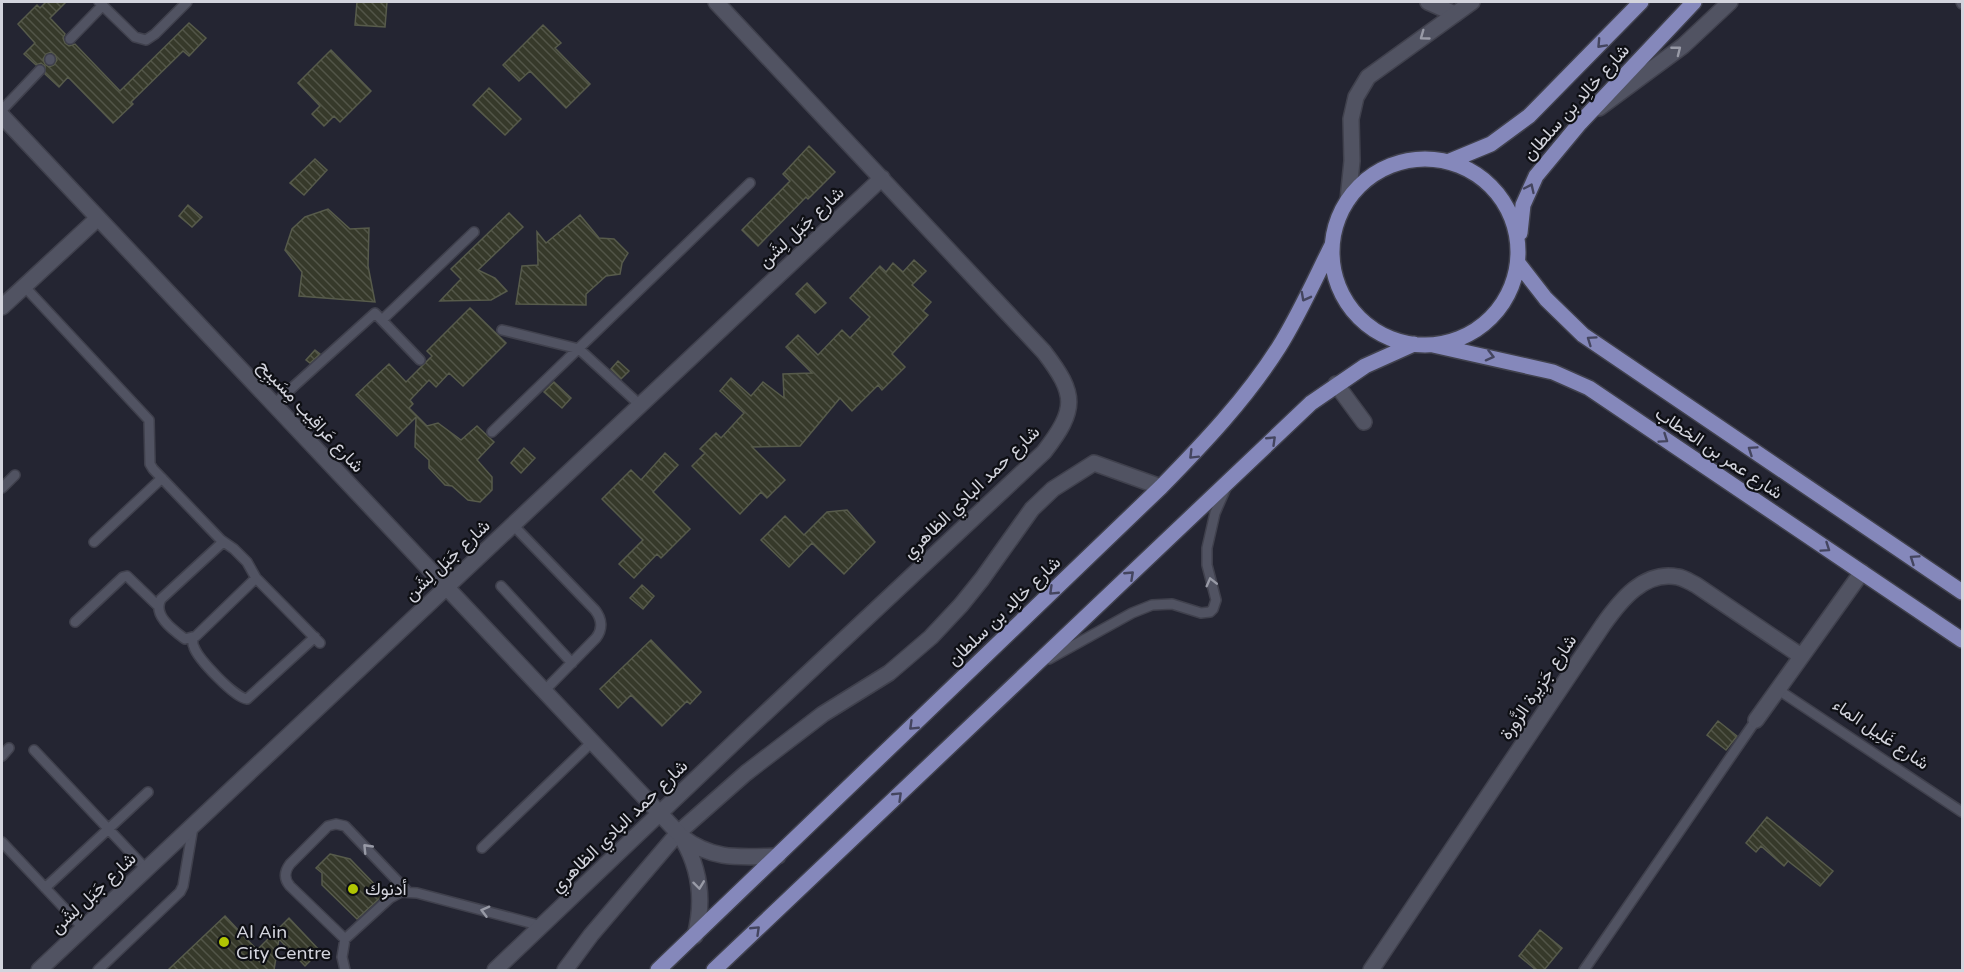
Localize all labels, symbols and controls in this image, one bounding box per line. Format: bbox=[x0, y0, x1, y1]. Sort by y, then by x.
one-way arrow bbox=[1420, 29, 1431, 40]
one-way arrow bbox=[1597, 37, 1608, 48]
street label: شارع خالِد بن سلطان bbox=[1518, 39, 1635, 165]
one-way arrow bbox=[1670, 46, 1681, 57]
street label: شارع جَبَل لِشَن bbox=[754, 182, 849, 273]
one-way arrow bbox=[1523, 183, 1535, 194]
one-way arrow bbox=[1301, 291, 1312, 301]
one-way arrow bbox=[1587, 336, 1598, 347]
one-way arrow bbox=[1485, 349, 1495, 362]
street label: شارع عَراقِيب مِسَيبِح bbox=[251, 355, 369, 479]
street label: شارع عمر بن الخطاب bbox=[1650, 402, 1787, 505]
street label: شارع حمد البادي الظاهري bbox=[898, 421, 1047, 566]
one-way arrow bbox=[1657, 432, 1668, 443]
one-way arrow bbox=[1264, 437, 1275, 448]
one-way arrow bbox=[1748, 446, 1759, 457]
one-way arrow bbox=[1189, 447, 1200, 458]
street label: شارع جَبَل لِشَن bbox=[400, 515, 495, 606]
one-way arrow bbox=[1819, 541, 1830, 552]
street label: شارع خالِد بن سلطان bbox=[943, 551, 1066, 671]
one-way arrow bbox=[1910, 555, 1921, 566]
one-way arrow bbox=[1124, 571, 1134, 582]
one-way arrow bbox=[1205, 577, 1218, 587]
one-way arrow bbox=[1049, 584, 1060, 595]
street label: شارع جَزِيرة الزَّورة bbox=[1495, 630, 1584, 745]
street label: شارع غَلِيل الماء bbox=[1828, 694, 1933, 775]
one-way arrow bbox=[909, 719, 920, 730]
street label: شارع حمد البادي الظاهري bbox=[546, 755, 695, 900]
one-way arrow bbox=[891, 792, 901, 803]
one-way arrow bbox=[363, 845, 374, 856]
street label: شارع جَبَل لِشَن bbox=[46, 848, 141, 939]
place label: أدنوك bbox=[365, 878, 407, 900]
one-way arrow bbox=[692, 881, 704, 890]
marker: أدنوك bbox=[346, 882, 360, 896]
one-way arrow bbox=[481, 906, 491, 918]
place label: Al Ain City Centre bbox=[236, 921, 331, 964]
one-way arrow bbox=[750, 926, 760, 937]
marker: Al Ain City Centre bbox=[217, 935, 231, 949]

